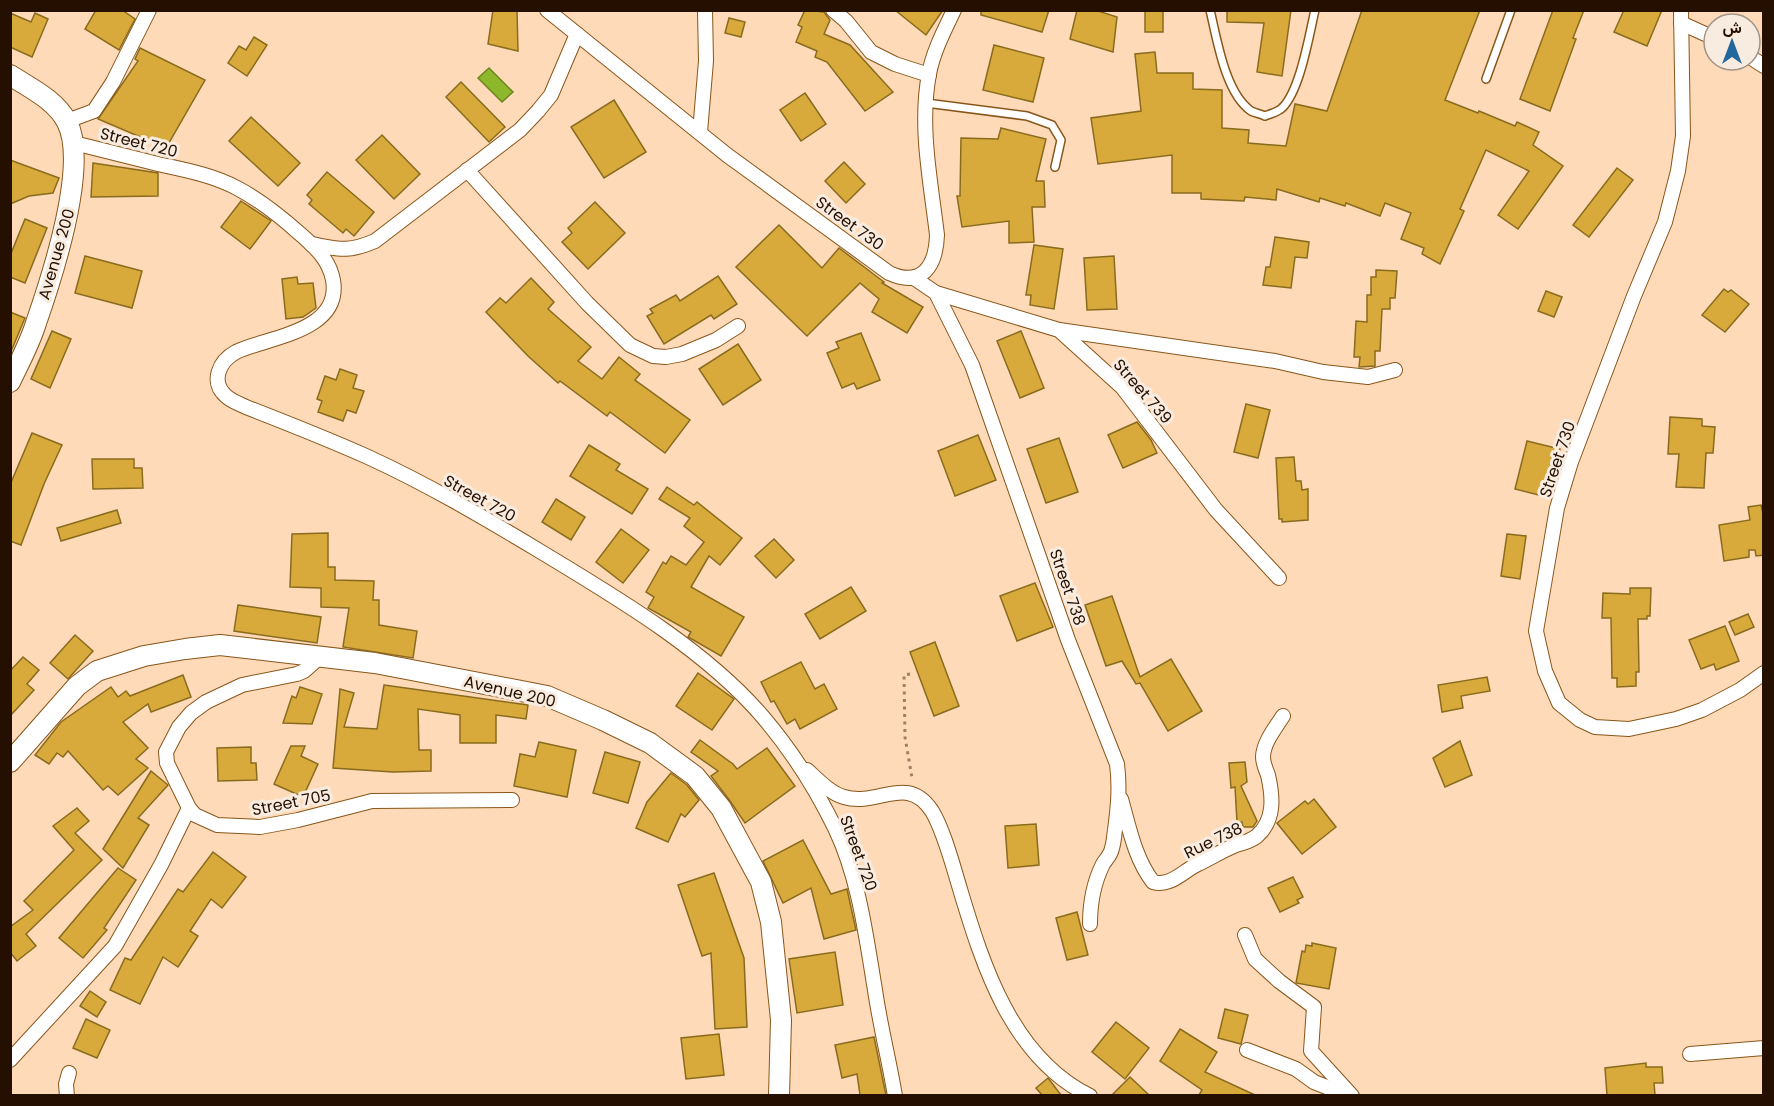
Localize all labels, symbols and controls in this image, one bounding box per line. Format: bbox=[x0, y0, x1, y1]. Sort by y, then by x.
north arrow bbox=[1702, 12, 1762, 72]
text: ش bbox=[1722, 16, 1742, 39]
street label: Street 720 bbox=[98, 122, 180, 163]
street label: Street 730 bbox=[811, 191, 889, 256]
street label: Avenue 200 bbox=[33, 206, 80, 302]
street label: Street 739 bbox=[1108, 354, 1177, 429]
street label: Street 730 bbox=[1534, 418, 1581, 500]
street label: Street 720 bbox=[440, 469, 520, 528]
street label: Street 738 bbox=[1044, 546, 1091, 628]
street label: Avenue 200 bbox=[462, 670, 558, 713]
street label: Street 705 bbox=[250, 784, 333, 821]
street label: Street 720 bbox=[834, 812, 883, 894]
street label: Rue 738 bbox=[1180, 816, 1246, 864]

